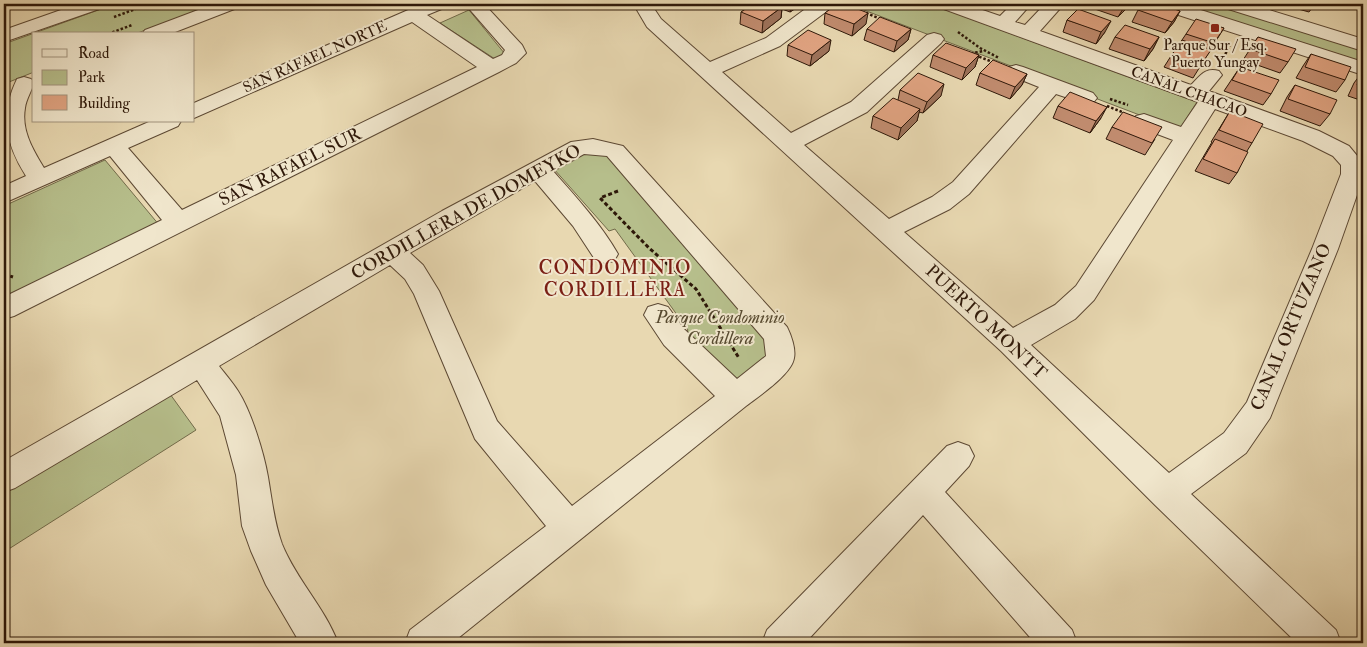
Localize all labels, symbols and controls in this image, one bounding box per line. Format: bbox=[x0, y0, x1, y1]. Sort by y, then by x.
street label: SAN RAFAEL NORTE bbox=[240, 17, 390, 97]
marker: Parque Sur / Esq. Puerto Yungay bbox=[1209, 22, 1221, 34]
legend bbox=[32, 32, 195, 122]
place label: Parque Sur / Esq. Puerto Yungay bbox=[1163, 36, 1267, 72]
text: Road bbox=[78, 44, 110, 63]
street label: CANAL CHACAO bbox=[1128, 62, 1250, 122]
text: Park bbox=[78, 68, 105, 87]
text: Building bbox=[78, 94, 130, 113]
street label: SAN RAFAEL SUR bbox=[215, 122, 366, 211]
street label: CORDILLERA DE DOMEYKO bbox=[347, 139, 585, 285]
street label: CANAL ORTUZANO bbox=[1245, 240, 1337, 414]
district label: CONDOMINIO CORDILLERA bbox=[539, 256, 691, 302]
street label: PUERTO MONTT bbox=[920, 260, 1052, 385]
park label: Parque Condominio Cordillera bbox=[654, 306, 785, 350]

